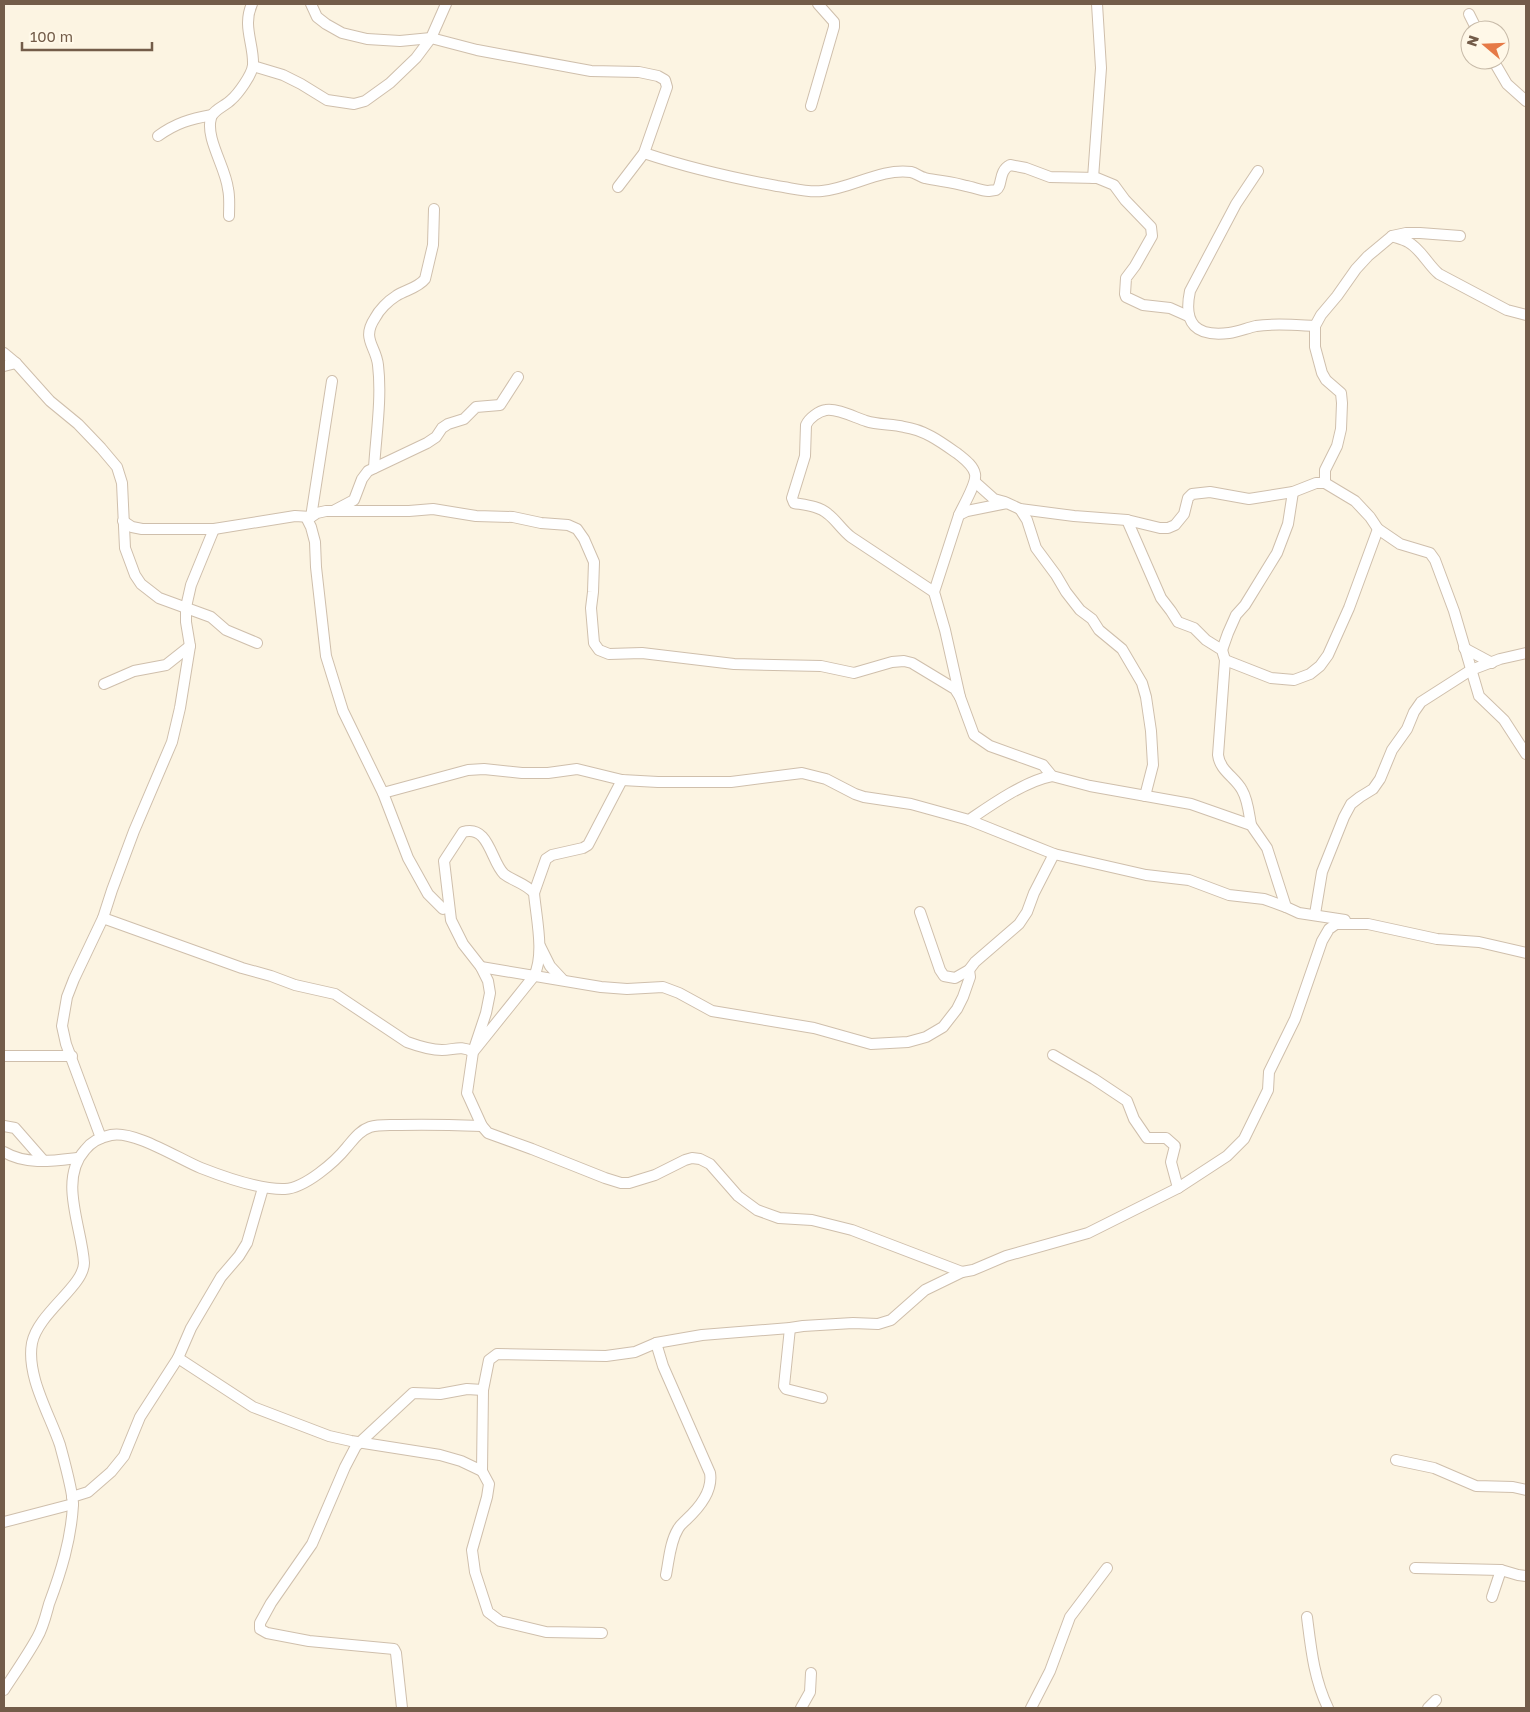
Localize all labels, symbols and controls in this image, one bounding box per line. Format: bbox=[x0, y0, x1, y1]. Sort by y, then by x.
scale bar bbox=[22, 20, 152, 52]
north arrow bbox=[1460, 20, 1510, 70]
text: 100 m bbox=[30, 27, 73, 45]
text: N bbox=[1462, 33, 1482, 48]

